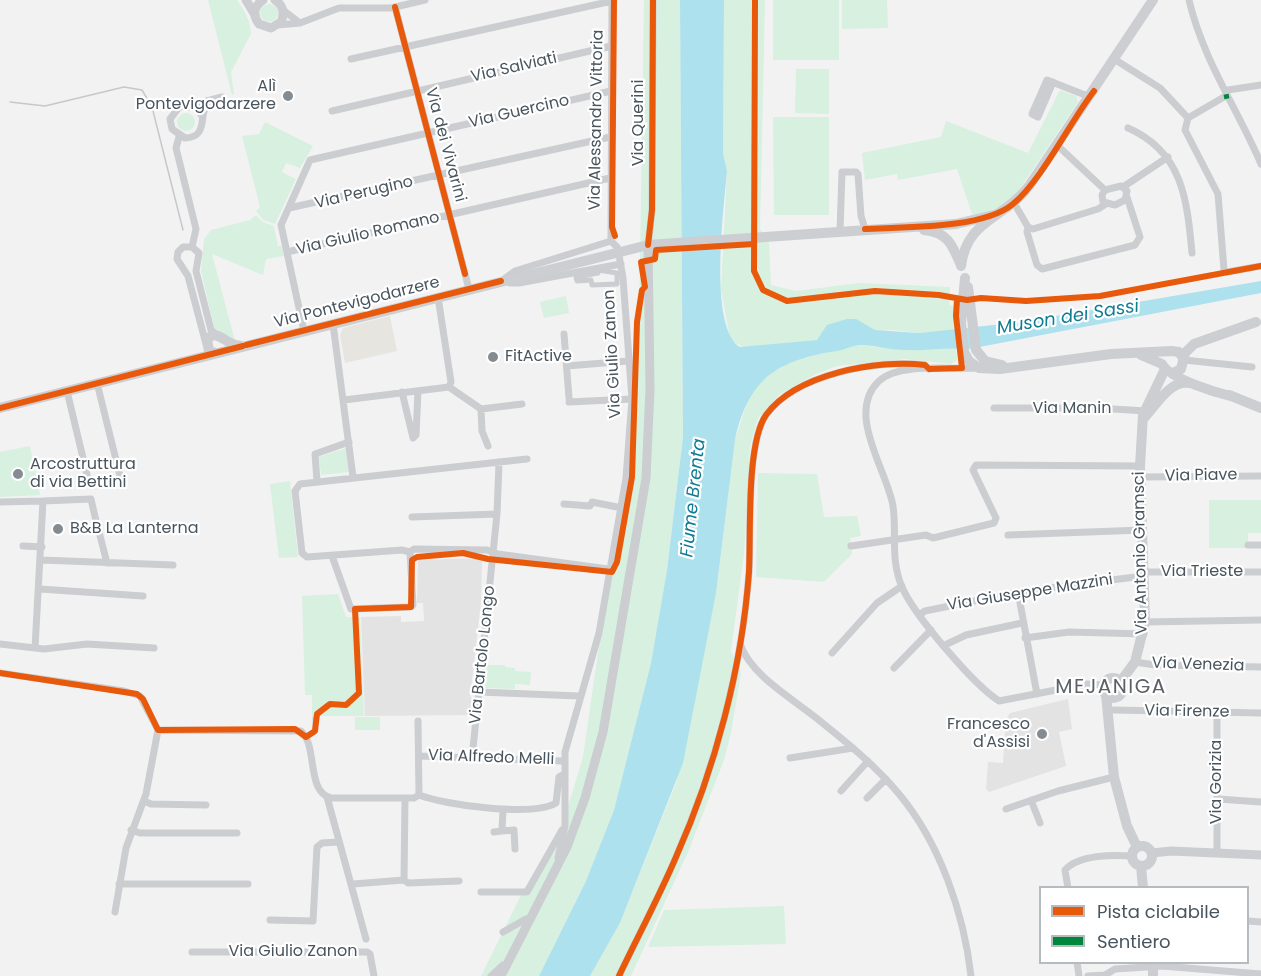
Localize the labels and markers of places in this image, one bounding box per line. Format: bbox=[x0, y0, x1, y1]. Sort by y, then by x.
place label: Alì Pontevigodarzere bbox=[136, 77, 276, 115]
marker: Alì Pontevigodarzere bbox=[281, 89, 295, 103]
place label: FitActive bbox=[505, 347, 572, 367]
marker: FitActive bbox=[486, 350, 500, 364]
place label: Arcostruttura di via Bettini bbox=[30, 455, 136, 493]
marker: Arcostruttura di via Bettini bbox=[11, 467, 25, 481]
place label: B&B La Lanterna bbox=[70, 519, 198, 539]
marker: B&B La Lanterna bbox=[51, 522, 65, 536]
place label: Francesco d'Assisi bbox=[947, 715, 1030, 753]
marker: Francesco d'Assisi bbox=[1035, 727, 1049, 741]

